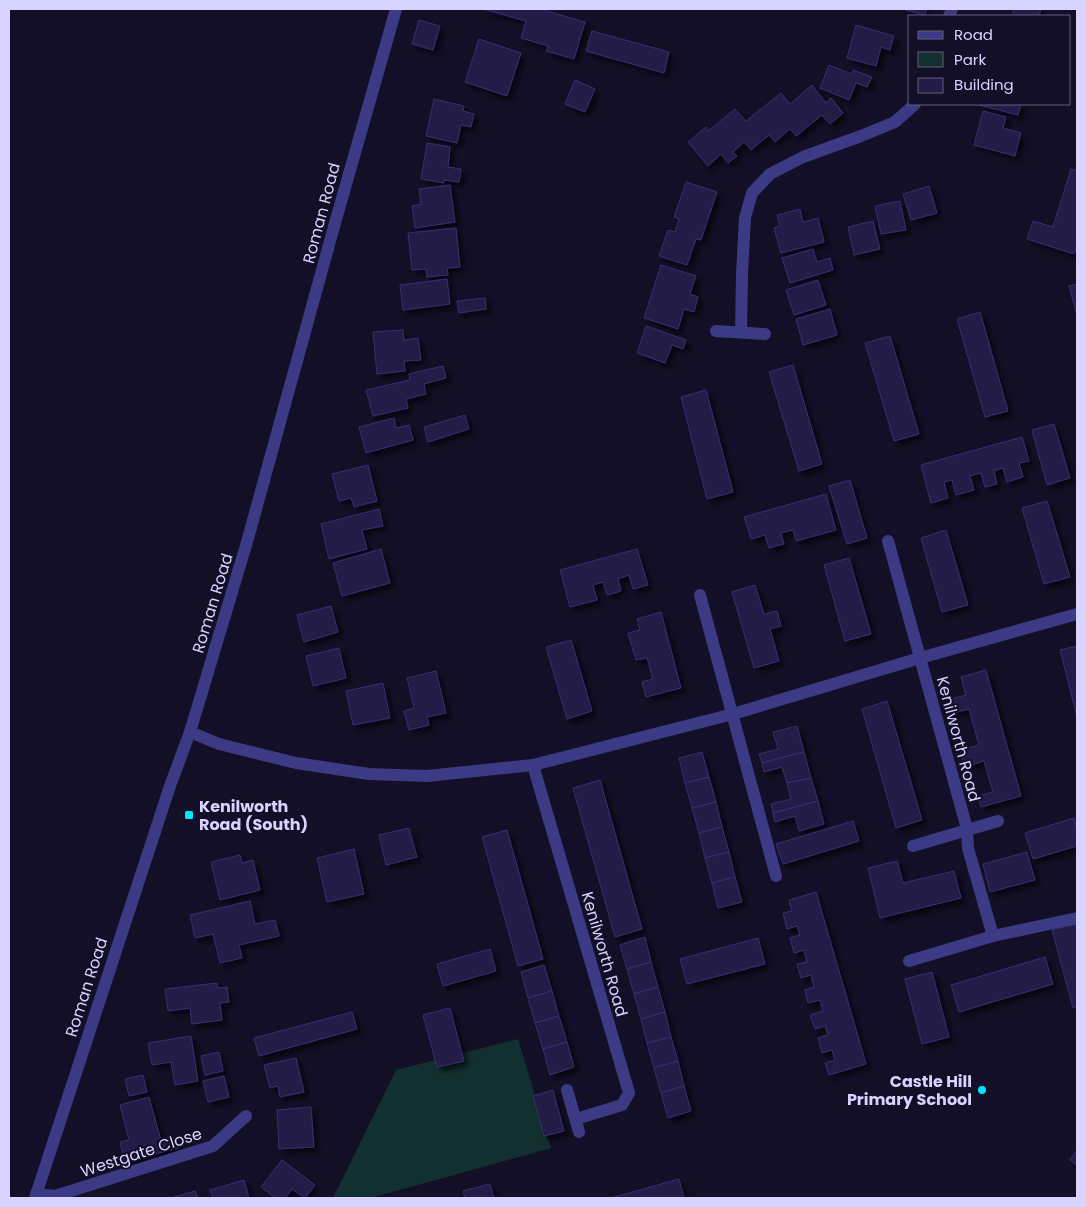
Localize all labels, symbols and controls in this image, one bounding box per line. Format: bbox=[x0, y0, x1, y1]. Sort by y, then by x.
legend bbox=[908, 15, 1071, 105]
text: Road bbox=[954, 24, 993, 45]
text: Park bbox=[954, 49, 986, 70]
text: Building bbox=[954, 74, 1014, 95]
street label: Roman Road bbox=[297, 160, 346, 266]
street label: Roman Road bbox=[186, 550, 239, 656]
street label: Kenilworth Road bbox=[931, 674, 986, 804]
place label: Kenilworth Road (South) bbox=[199, 795, 308, 836]
marker: Kenilworth Road (South) bbox=[183, 809, 195, 821]
street label: Kenilworth Road bbox=[576, 889, 633, 1019]
street label: Roman Road bbox=[60, 934, 113, 1040]
place label: Castle Hill Primary School bbox=[847, 1070, 972, 1111]
marker: Castle Hill Primary School bbox=[976, 1084, 988, 1096]
street label: Westgate Close bbox=[78, 1122, 205, 1183]

